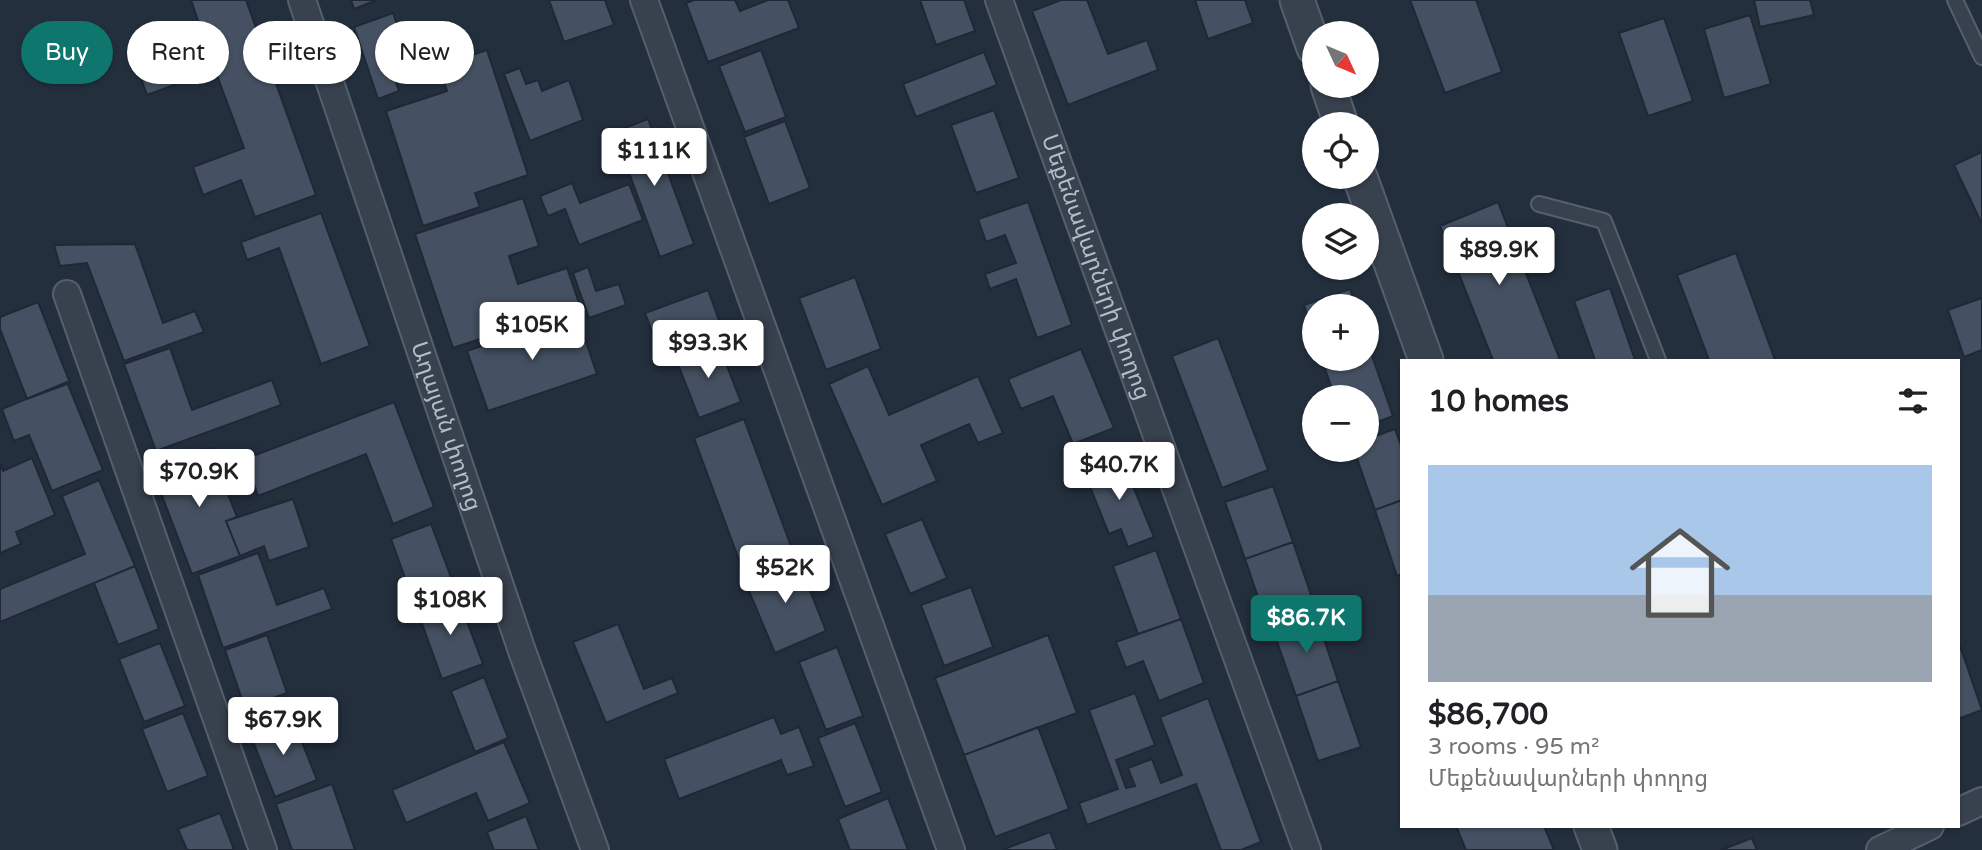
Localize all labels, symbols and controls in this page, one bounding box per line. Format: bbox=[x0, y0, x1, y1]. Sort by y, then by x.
chip: Buy bbox=[21, 21, 113, 84]
chip: Rent bbox=[127, 21, 229, 84]
chip: Filters bbox=[243, 21, 361, 84]
chip: New bbox=[375, 21, 474, 84]
north arrow bbox=[1302, 21, 1379, 98]
map controls bbox=[1302, 21, 1379, 462]
button: locate bbox=[1302, 112, 1379, 189]
pin: $111K bbox=[605, 128, 703, 188]
street label: Մեքենավարների փողոց bbox=[1035, 131, 1157, 403]
text: $111K bbox=[618, 137, 690, 165]
button: layers bbox=[1302, 203, 1379, 280]
pin: $89.9K bbox=[1442, 228, 1556, 287]
text: $89.9K bbox=[1460, 236, 1538, 264]
button: + bbox=[1302, 294, 1379, 371]
pin: $105K bbox=[483, 302, 581, 362]
text: $105K bbox=[496, 311, 568, 339]
pin: $93.3K bbox=[651, 320, 765, 380]
text: $93.3K bbox=[669, 329, 747, 357]
street label: Աղայան փողոց bbox=[404, 338, 488, 515]
icon: filters bbox=[1894, 382, 1932, 420]
text: 10 homes bbox=[1428, 383, 1569, 420]
button: − bbox=[1302, 385, 1379, 462]
pin: $40.7K bbox=[1062, 442, 1176, 502]
pin: $70.9K bbox=[142, 449, 256, 509]
text: $40.7K bbox=[1080, 451, 1158, 479]
text: $70.9K bbox=[160, 458, 238, 486]
icon: home bbox=[1617, 510, 1743, 636]
pin: $52K bbox=[744, 546, 826, 605]
text: $52K bbox=[756, 554, 814, 582]
pin: $108K bbox=[401, 578, 499, 637]
text: $108K bbox=[414, 586, 486, 614]
pin: $86.7K bbox=[1249, 596, 1363, 655]
text: $86.7K bbox=[1267, 604, 1345, 632]
text: $86,700 bbox=[1428, 696, 1548, 733]
pin: $67.9K bbox=[226, 698, 340, 757]
text: $67.9K bbox=[244, 706, 322, 734]
text: 3 rooms · 95 m² bbox=[1428, 733, 1599, 761]
text: Մեքենավարների փողոց bbox=[1428, 765, 1708, 793]

